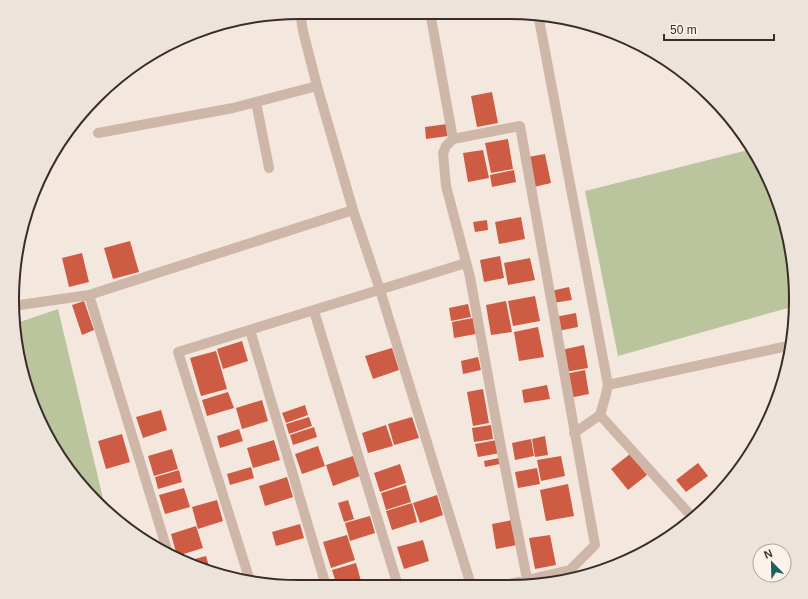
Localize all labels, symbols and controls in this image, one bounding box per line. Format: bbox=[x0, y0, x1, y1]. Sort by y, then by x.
scale bar bbox=[664, 16, 774, 42]
text: 50 m bbox=[670, 23, 697, 37]
north arrow bbox=[752, 543, 792, 583]
text: N bbox=[762, 547, 774, 561]

